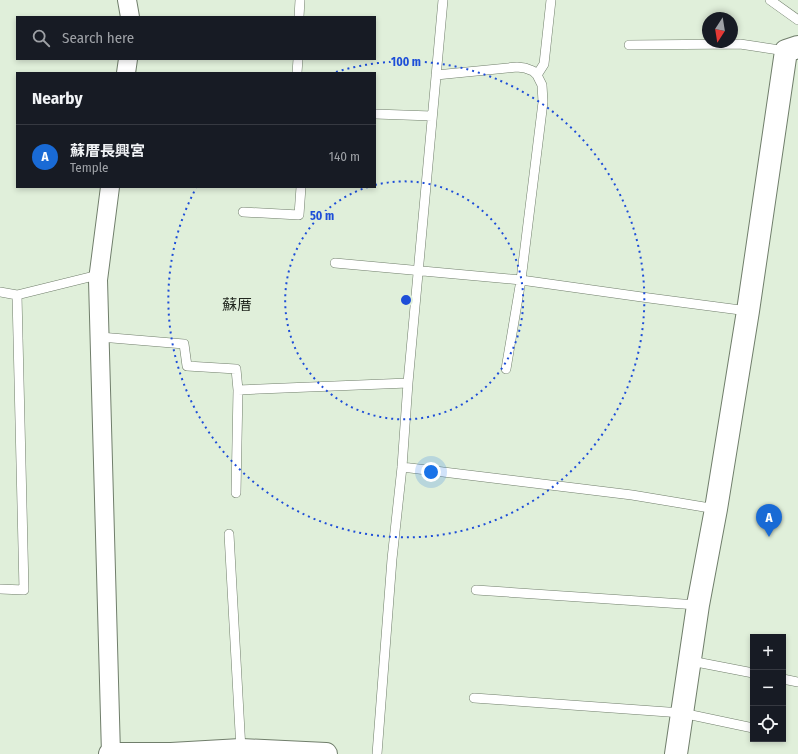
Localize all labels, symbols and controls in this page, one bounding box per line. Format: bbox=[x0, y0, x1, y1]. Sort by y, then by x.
north arrow bbox=[702, 12, 738, 48]
search box bbox=[16, 16, 376, 60]
icon: search bbox=[30, 27, 52, 49]
text: Search here bbox=[62, 29, 134, 47]
text: 100 m bbox=[391, 55, 421, 69]
text: Nearby bbox=[32, 88, 83, 109]
text: 蘇厝長興宮 bbox=[70, 142, 145, 160]
text: A bbox=[41, 149, 49, 164]
text: 140 m bbox=[329, 149, 360, 164]
text: Temple bbox=[70, 160, 108, 175]
text: 50 m bbox=[310, 209, 334, 223]
centre of rings bbox=[399, 293, 413, 307]
district label: 蘇厝 bbox=[222, 296, 252, 314]
your location bbox=[421, 462, 441, 482]
pin: A bbox=[756, 504, 782, 537]
map controls bbox=[750, 634, 786, 742]
button: + bbox=[750, 634, 786, 670]
button: − bbox=[750, 670, 786, 706]
button: locate bbox=[750, 706, 786, 742]

